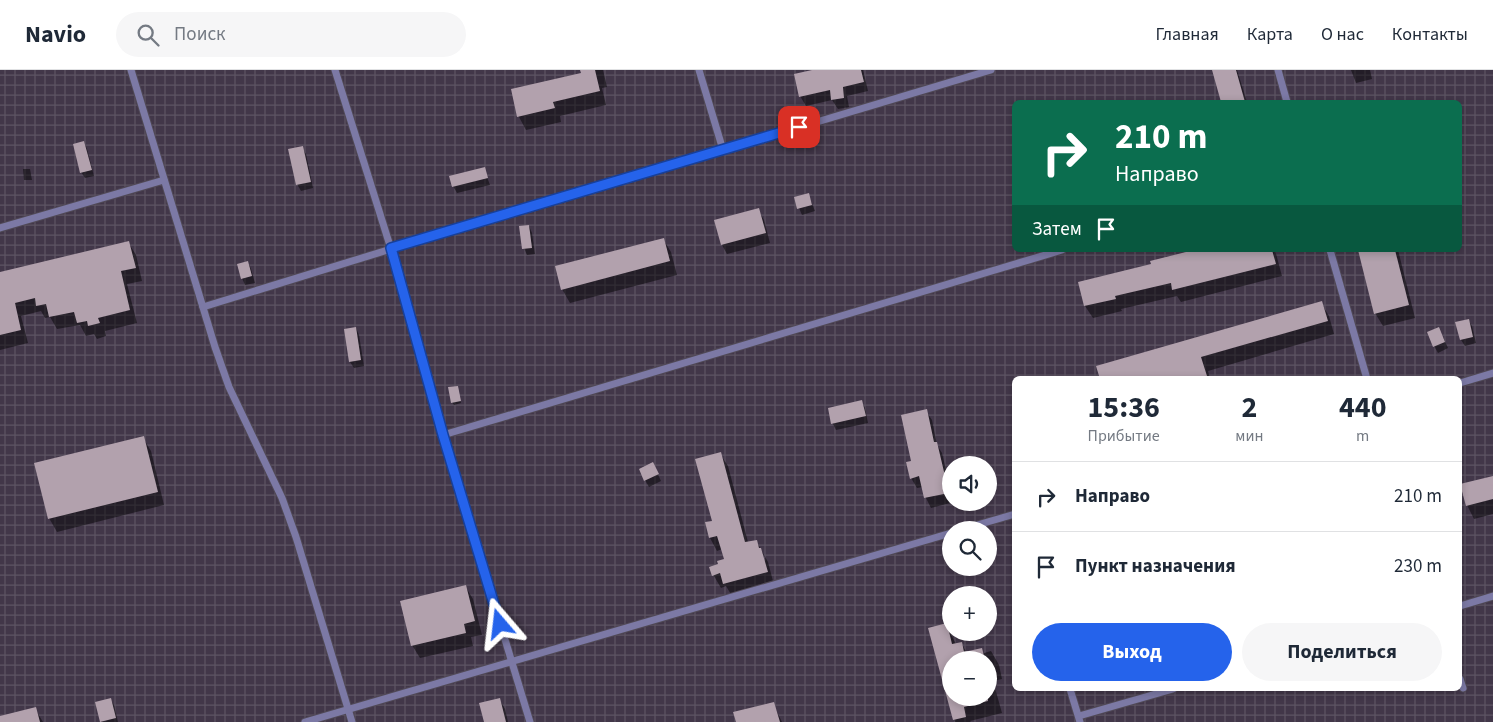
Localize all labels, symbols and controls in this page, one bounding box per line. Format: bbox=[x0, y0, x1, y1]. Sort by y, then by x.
search box bbox=[116, 12, 466, 57]
text: Navio bbox=[25, 17, 86, 52]
icon: search bbox=[134, 21, 162, 49]
text: Поиск bbox=[174, 21, 225, 48]
text: Главная bbox=[1156, 22, 1219, 47]
text: Карта bbox=[1247, 22, 1293, 47]
text: О нас bbox=[1321, 22, 1364, 47]
text: Контакты bbox=[1392, 22, 1468, 47]
pin bbox=[778, 106, 820, 148]
text: 210 m bbox=[1115, 112, 1207, 162]
icon: arrive bbox=[785, 113, 813, 141]
icon: right bbox=[1032, 120, 1097, 185]
text: Направо bbox=[1115, 158, 1199, 190]
icon: arrive bbox=[1092, 215, 1120, 243]
text: Затем bbox=[1032, 216, 1082, 243]
text: 15:36 bbox=[1087, 386, 1160, 429]
text: 2 bbox=[1241, 386, 1257, 429]
text: 440 bbox=[1339, 386, 1386, 429]
text: Прибытие bbox=[1088, 425, 1160, 447]
text: мин bbox=[1235, 425, 1263, 447]
text: m bbox=[1356, 425, 1369, 447]
map controls bbox=[942, 456, 997, 706]
button: sound bbox=[942, 456, 997, 511]
icon: right bbox=[1032, 483, 1060, 511]
text: Направо bbox=[1075, 483, 1150, 510]
text: 210 m bbox=[1394, 483, 1442, 510]
button: search bbox=[942, 521, 997, 576]
icon: arrive bbox=[1032, 553, 1060, 581]
text: Пункт назначения bbox=[1075, 553, 1236, 580]
text: 230 m bbox=[1394, 553, 1442, 580]
button: + bbox=[942, 586, 997, 641]
position arrow bbox=[473, 597, 525, 649]
button: Выход bbox=[1032, 623, 1232, 681]
button: Поделиться bbox=[1242, 623, 1442, 681]
button: − bbox=[942, 651, 997, 706]

